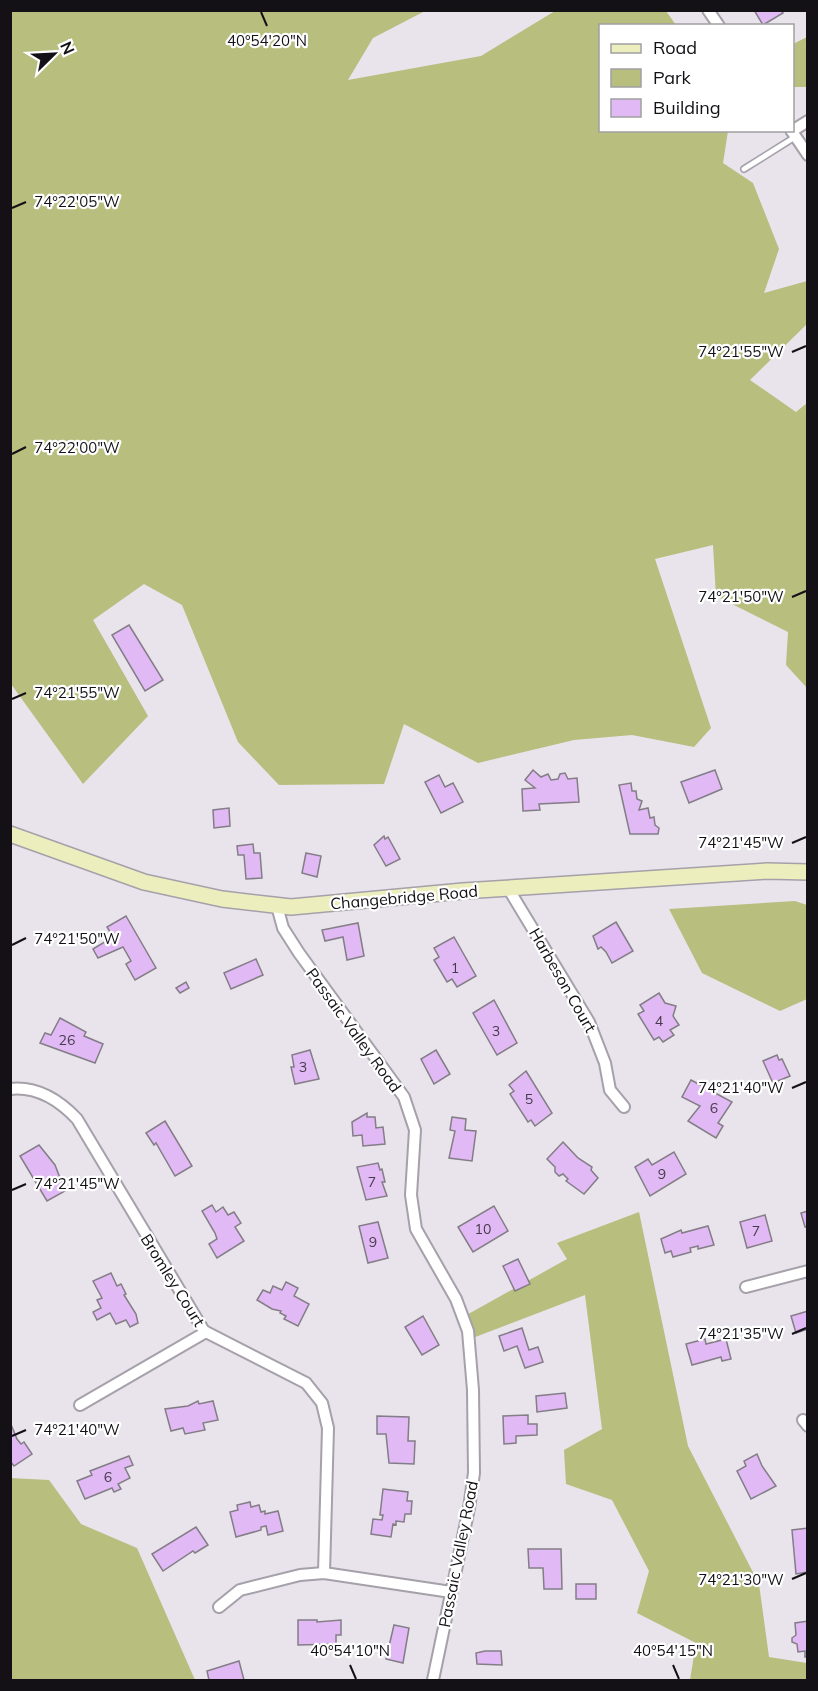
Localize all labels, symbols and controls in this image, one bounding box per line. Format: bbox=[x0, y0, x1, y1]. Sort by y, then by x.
north arrow bbox=[24, 24, 84, 84]
legend bbox=[599, 24, 794, 132]
text: 40°54'20"N bbox=[227, 31, 307, 50]
text: Road bbox=[653, 36, 697, 59]
text: N bbox=[56, 38, 79, 57]
text: Park bbox=[653, 66, 692, 89]
text: Building bbox=[653, 96, 721, 119]
text: 74°22'05"W bbox=[34, 192, 120, 211]
text: 74°21'55"W bbox=[698, 342, 784, 361]
text: 74°22'00"W bbox=[34, 438, 120, 457]
text: 74°21'50"W bbox=[698, 587, 784, 606]
text: 74°21'55"W bbox=[34, 683, 120, 702]
text: 74°21'45"W bbox=[698, 833, 784, 852]
street label: Changebridge Road bbox=[329, 881, 479, 913]
street label: Harbeson Court bbox=[525, 924, 601, 1036]
text: 74°21'50"W bbox=[34, 929, 120, 948]
house number: 1 bbox=[451, 959, 459, 977]
street label: Passaic Valley Road bbox=[302, 964, 406, 1096]
house number: 4 bbox=[655, 1012, 664, 1030]
house number: 3 bbox=[492, 1022, 500, 1040]
house number: 26 bbox=[59, 1031, 75, 1049]
house number: 3 bbox=[299, 1058, 307, 1076]
text: 74°21'40"W bbox=[698, 1078, 784, 1097]
house number: 5 bbox=[525, 1090, 533, 1108]
house number: 6 bbox=[710, 1099, 718, 1117]
house number: 9 bbox=[658, 1165, 666, 1183]
house number: 7 bbox=[368, 1173, 376, 1191]
text: 74°21'45"W bbox=[34, 1174, 120, 1193]
house number: 10 bbox=[475, 1220, 491, 1238]
house number: 7 bbox=[752, 1222, 760, 1240]
street label: Bromley Court bbox=[137, 1230, 210, 1330]
house number: 9 bbox=[369, 1233, 377, 1251]
text: 74°21'35"W bbox=[698, 1324, 784, 1343]
text: 74°21'40"W bbox=[34, 1420, 120, 1439]
house number: 6 bbox=[104, 1468, 112, 1486]
street label: Passaic Valley Road bbox=[434, 1479, 482, 1629]
text: 74°21'30"W bbox=[698, 1570, 784, 1589]
text: 40°54'10"N bbox=[310, 1641, 390, 1660]
text: 40°54'15"N bbox=[633, 1641, 713, 1660]

